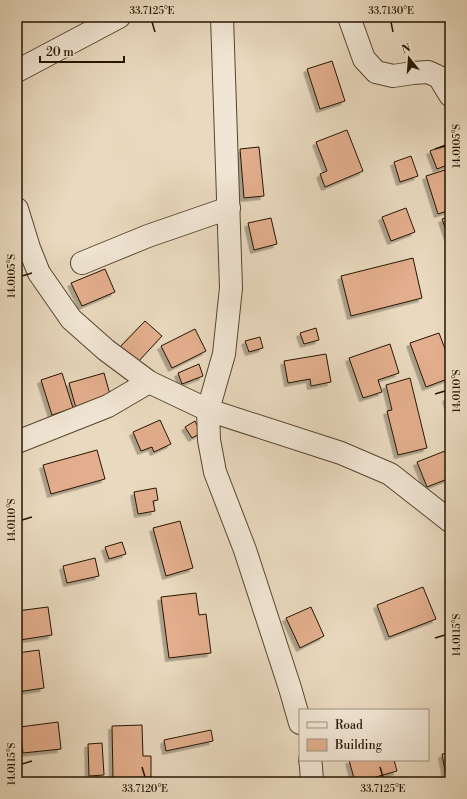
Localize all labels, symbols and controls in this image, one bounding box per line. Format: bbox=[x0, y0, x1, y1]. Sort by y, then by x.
text: 33.7125°E bbox=[130, 5, 175, 17]
text: 33.7130°E bbox=[368, 5, 414, 17]
scale bar bbox=[40, 38, 124, 64]
north arrow bbox=[389, 38, 429, 78]
text: N bbox=[400, 41, 413, 57]
text: 20 m bbox=[46, 45, 74, 60]
text: 14.0105°S bbox=[451, 124, 463, 168]
text: 14.0105°S bbox=[6, 254, 18, 298]
text: 14.0110°S bbox=[451, 369, 463, 413]
text: 14.0110°S bbox=[6, 498, 18, 542]
text: 14.0115°S bbox=[451, 614, 463, 656]
legend bbox=[299, 709, 429, 761]
text: Road bbox=[335, 718, 363, 733]
text: Building bbox=[334, 738, 383, 753]
text: 14.0115°S bbox=[6, 743, 18, 785]
text: 33.7120°E bbox=[122, 783, 168, 795]
text: 33.7125°E bbox=[361, 783, 406, 795]

